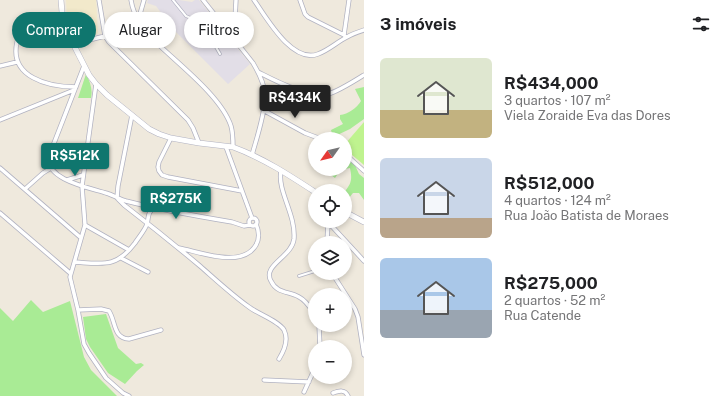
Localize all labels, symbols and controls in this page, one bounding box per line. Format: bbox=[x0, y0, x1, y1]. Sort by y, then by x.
chip: Comprar bbox=[12, 12, 96, 48]
chip: Alugar bbox=[104, 12, 176, 48]
chip: Filtros bbox=[184, 12, 254, 48]
icon: filters bbox=[690, 13, 712, 35]
text: 3 imóveis bbox=[380, 14, 456, 34]
text: R$434,000 bbox=[504, 73, 598, 93]
icon: home bbox=[412, 74, 460, 122]
pin: R$434K bbox=[262, 85, 328, 119]
text: R$434K bbox=[269, 90, 321, 105]
text: 3 quartos · 107 m² bbox=[504, 93, 610, 108]
text: Viela Zoraide Eva das Dores bbox=[504, 108, 671, 123]
north arrow bbox=[308, 132, 352, 176]
map controls bbox=[308, 132, 352, 384]
pin: R$512K bbox=[42, 143, 108, 177]
text: R$512K bbox=[50, 148, 100, 163]
text: R$512,000 bbox=[504, 173, 594, 193]
icon: home bbox=[412, 174, 460, 222]
button: locate bbox=[308, 184, 352, 228]
pin: R$275K bbox=[143, 186, 209, 220]
text: R$275K bbox=[150, 191, 202, 206]
text: 4 quartos · 124 m² bbox=[504, 193, 611, 208]
text: Rua João Batista de Moraes bbox=[504, 208, 669, 223]
button: layers bbox=[308, 236, 352, 280]
text: R$275,000 bbox=[504, 273, 598, 293]
icon: home bbox=[412, 274, 460, 322]
button: + bbox=[308, 288, 352, 332]
text: 2 quartos · 52 m² bbox=[504, 293, 605, 308]
text: Rua Catende bbox=[504, 308, 581, 323]
button: − bbox=[308, 340, 352, 384]

